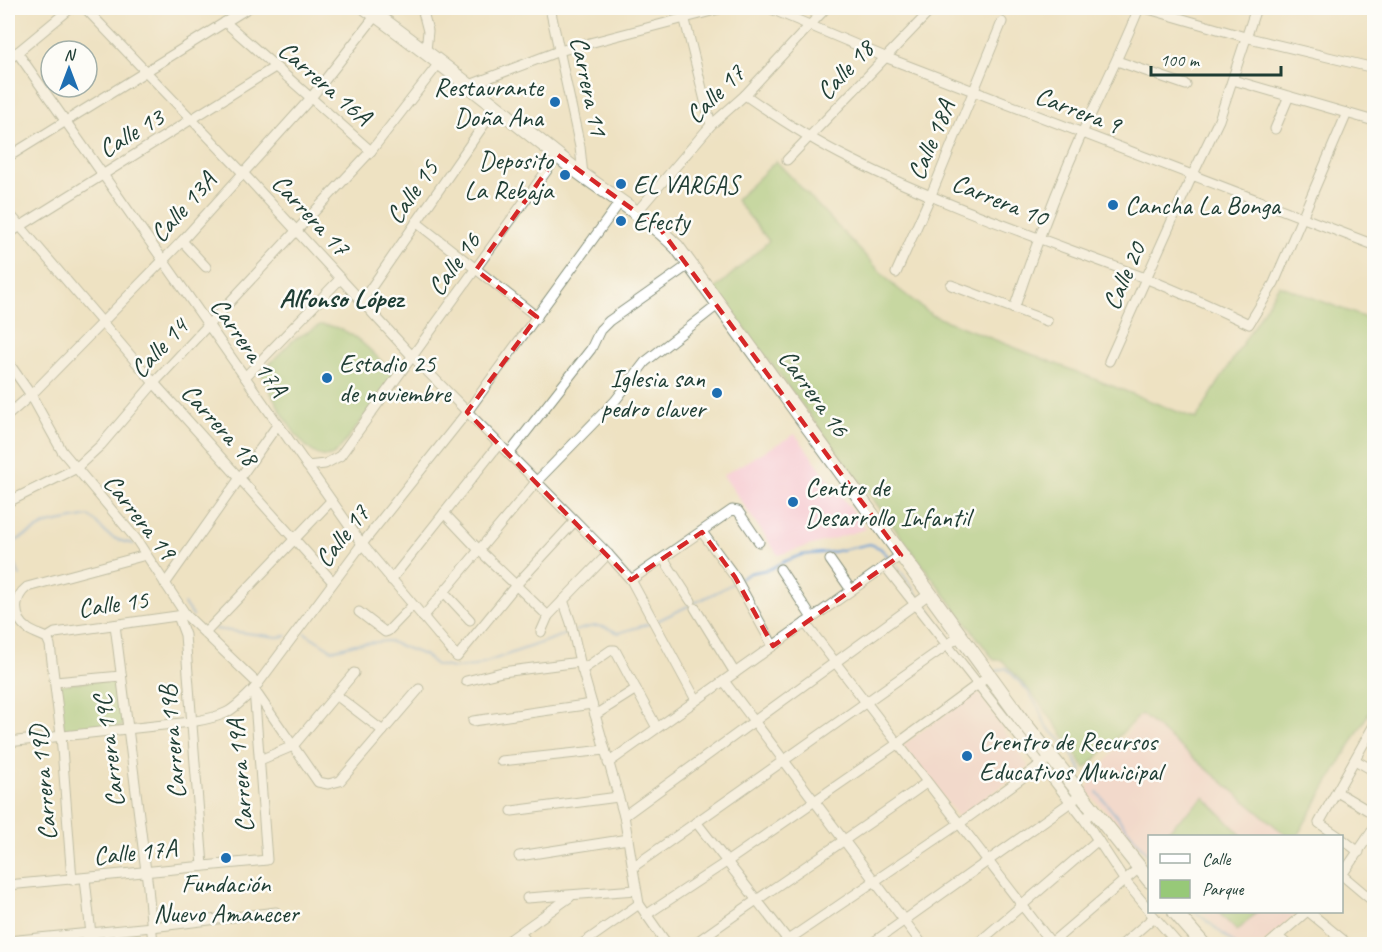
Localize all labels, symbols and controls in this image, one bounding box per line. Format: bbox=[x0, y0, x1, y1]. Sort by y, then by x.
street label: Calle 18 bbox=[809, 31, 883, 107]
street label: Carrera 16A bbox=[271, 33, 380, 134]
street label: Carrera 11 bbox=[562, 33, 616, 140]
north arrow bbox=[39, 39, 99, 99]
scale bar bbox=[1151, 39, 1282, 77]
text: N bbox=[64, 45, 77, 65]
text: 100 m bbox=[1160, 49, 1201, 71]
street label: Calle 17 bbox=[678, 56, 753, 131]
place label: Restaurante Doña Ana bbox=[434, 71, 545, 134]
street label: Carrera 9 bbox=[1031, 79, 1128, 142]
street label: Calle 18A bbox=[899, 93, 963, 185]
marker: Restaurante Doña Ana bbox=[548, 95, 562, 109]
street label: Calle 13 bbox=[92, 100, 172, 165]
place label: Deposito La Rebaja bbox=[464, 144, 555, 207]
street label: Calle 15 bbox=[378, 153, 446, 230]
street label: Calle 13A bbox=[143, 163, 225, 249]
street label: Carrera 10 bbox=[947, 166, 1055, 235]
street label: Carrera 17 bbox=[265, 167, 358, 264]
marker: Deposito La Rebaja bbox=[558, 168, 572, 182]
place label: EL VARGAS bbox=[633, 168, 742, 201]
marker: EL VARGAS bbox=[614, 177, 628, 191]
place label: Cancha La Bonga bbox=[1125, 189, 1281, 222]
marker: Cancha La Bonga bbox=[1106, 198, 1120, 212]
place label: Efecty bbox=[633, 205, 692, 238]
marker: Efecty bbox=[614, 214, 628, 228]
street label: Calle 16 bbox=[420, 225, 489, 302]
street label: Calle 20 bbox=[1095, 235, 1154, 315]
district label: Alfonso López bbox=[279, 281, 406, 315]
street label: Carrera 17A bbox=[203, 291, 296, 405]
street label: Calle 14 bbox=[123, 309, 197, 385]
street label: Carrera 16 bbox=[771, 343, 858, 444]
place label: Estadio 25 de noviembre bbox=[339, 347, 452, 410]
place label: Iglesia san pedro claver bbox=[601, 362, 708, 425]
marker: Estadio 25 de noviembre bbox=[320, 371, 334, 385]
street label: Carrera 18 bbox=[174, 377, 267, 475]
marker: Iglesia san pedro claver bbox=[710, 386, 724, 400]
street label: Carrera 19 bbox=[96, 467, 185, 569]
place label: Centro de Desarrollo Infantil bbox=[805, 471, 974, 534]
marker: Centro de Desarrollo Infantil bbox=[786, 495, 800, 509]
street label: Calle 17 bbox=[307, 497, 378, 574]
street label: Calle 15 bbox=[76, 583, 152, 625]
street label: Carrera 19B bbox=[150, 682, 193, 800]
street label: Carrera 19C bbox=[85, 690, 132, 809]
street label: Carrera 19A bbox=[218, 716, 261, 834]
street label: Carrera 19D bbox=[21, 722, 64, 842]
place label: Crentro de Recursos Educativos Municipal bbox=[979, 725, 1167, 788]
marker: Crentro de Recursos Educativos Municipal bbox=[960, 749, 974, 763]
street label: Calle 17A bbox=[92, 831, 180, 873]
legend bbox=[1148, 835, 1343, 913]
text: Calle bbox=[1202, 848, 1231, 870]
marker: Fundación Nuevo Amanecer bbox=[219, 851, 233, 865]
place label: Fundación Nuevo Amanecer bbox=[153, 867, 300, 930]
text: Parque bbox=[1202, 878, 1244, 900]

